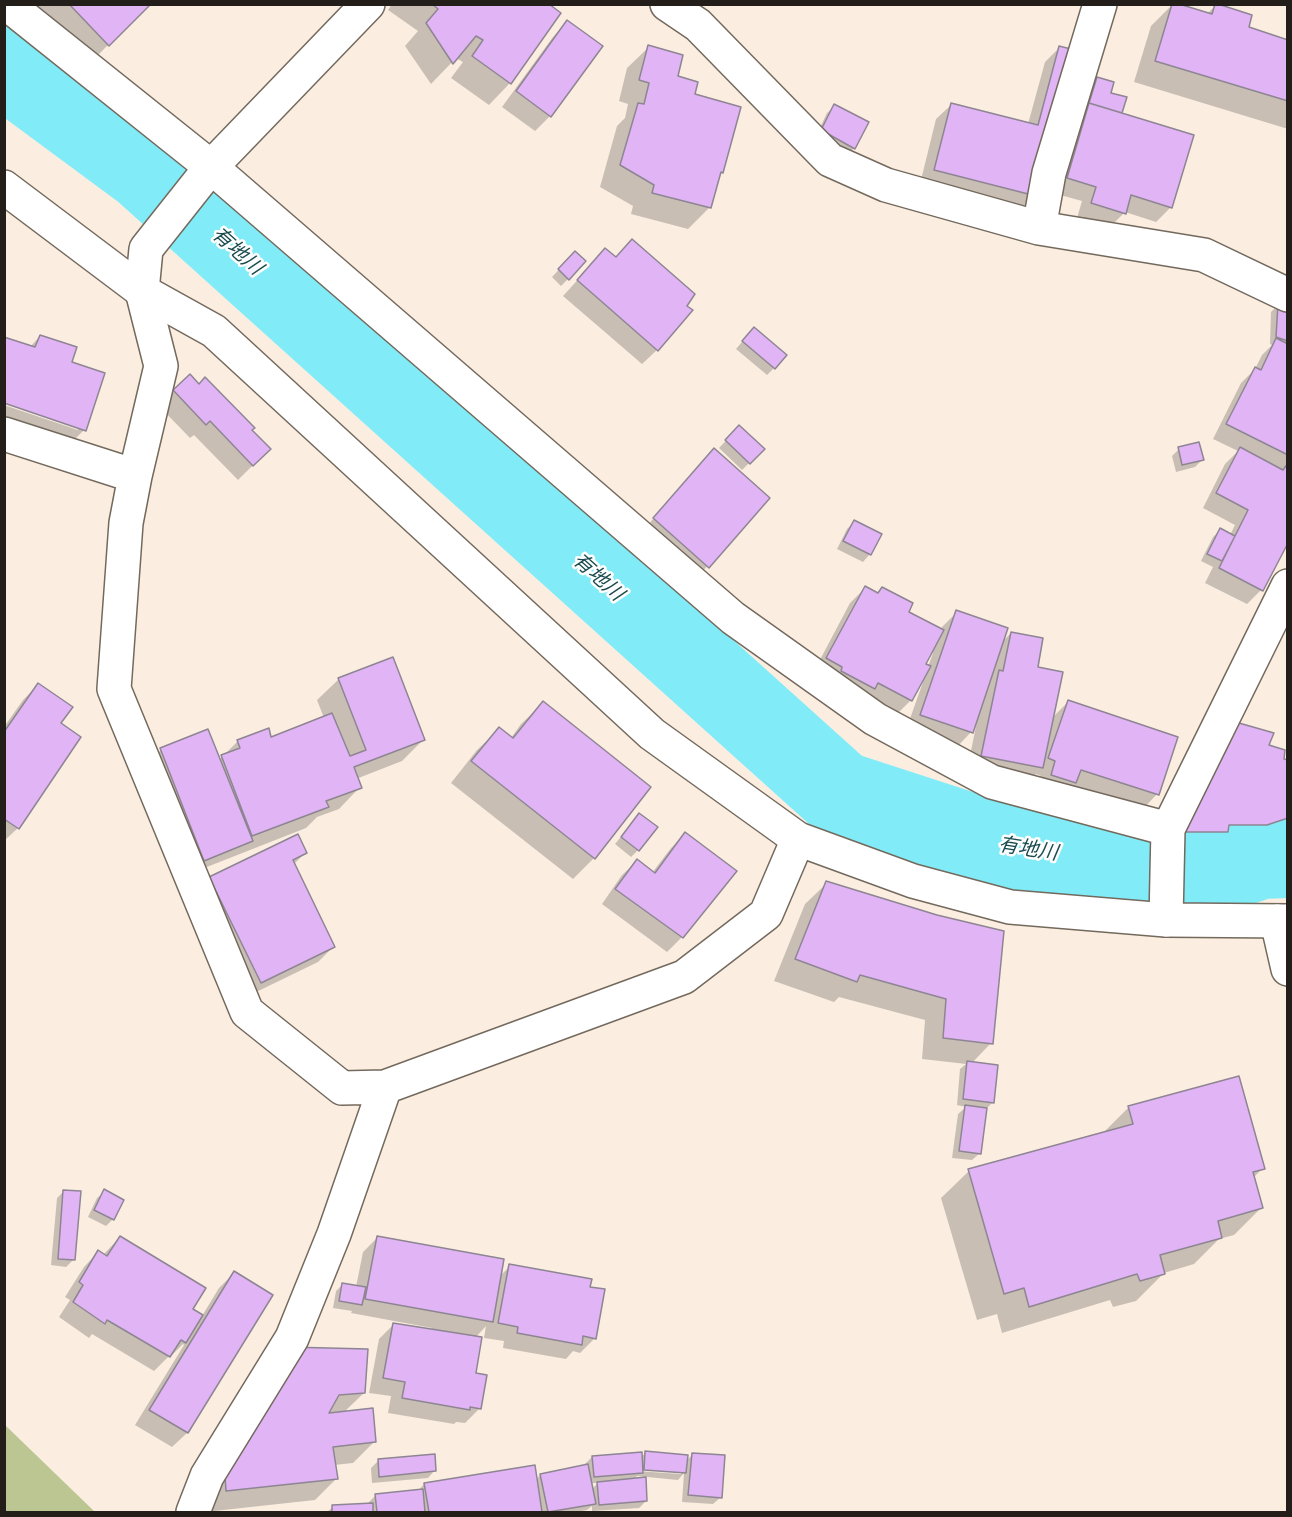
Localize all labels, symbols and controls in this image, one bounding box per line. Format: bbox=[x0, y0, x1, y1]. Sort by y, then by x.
water label: 有地川 bbox=[207, 222, 267, 280]
water label: 有地川 bbox=[568, 548, 628, 606]
water label: 有地川 bbox=[996, 832, 1060, 866]

